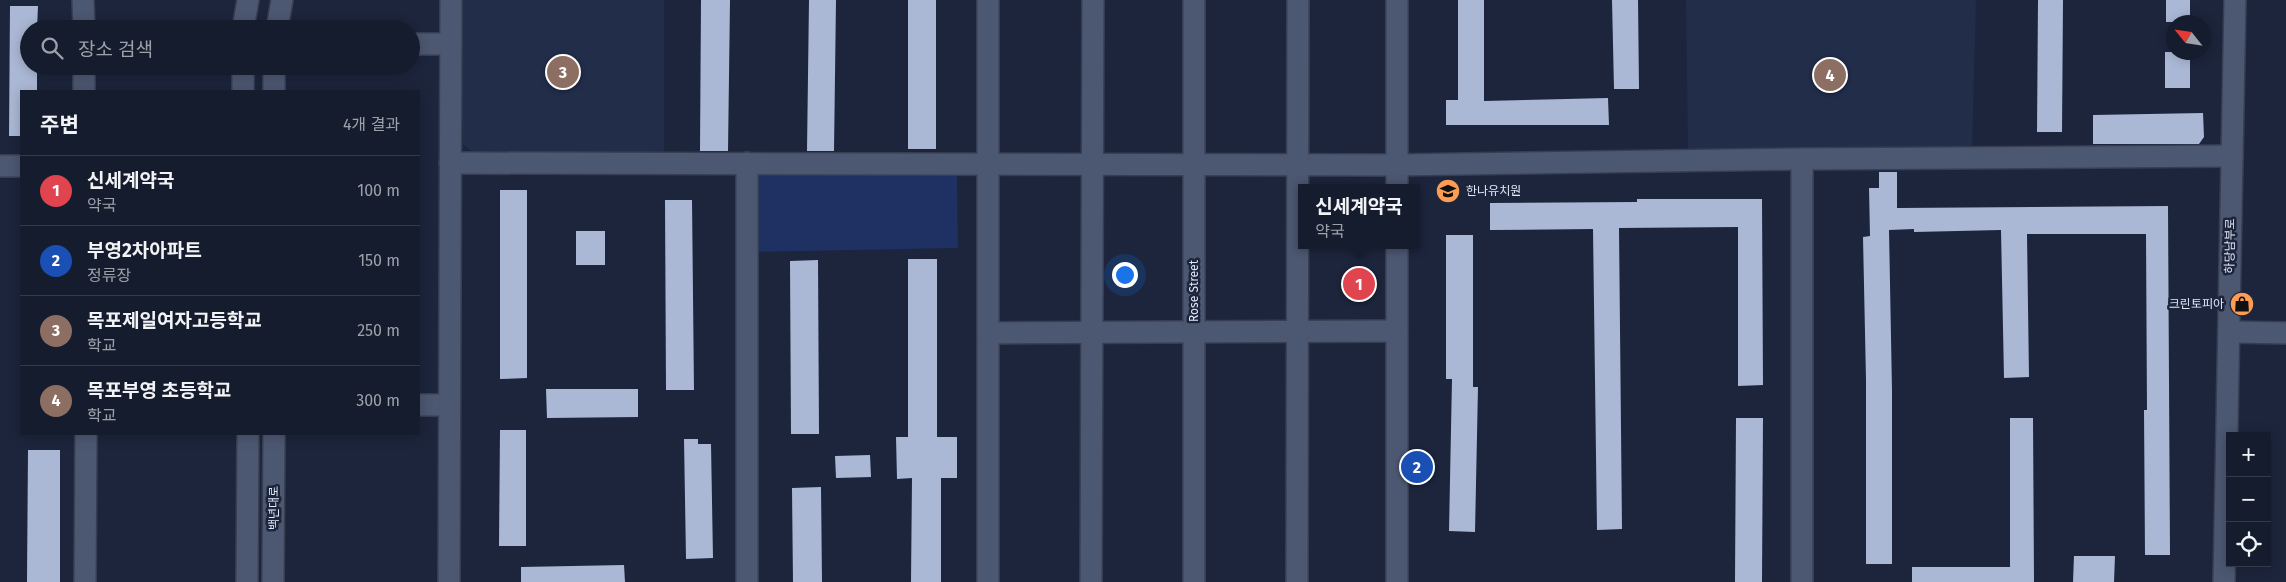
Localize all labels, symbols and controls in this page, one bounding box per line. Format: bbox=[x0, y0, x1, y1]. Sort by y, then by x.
north arrow bbox=[2166, 15, 2211, 60]
search box bbox=[20, 20, 420, 75]
icon: search bbox=[38, 34, 66, 62]
text: 장소 검색 bbox=[78, 38, 153, 61]
pin: 3 bbox=[547, 53, 579, 91]
pin: 4 bbox=[1814, 56, 1846, 94]
text: 주변 bbox=[40, 112, 79, 138]
text: 4개 결과 bbox=[343, 115, 400, 134]
text: 신세계약국 bbox=[87, 169, 174, 192]
school or university icon: 한나유치원 bbox=[1435, 178, 1461, 204]
text: 1 bbox=[52, 181, 60, 200]
text: 100 m bbox=[357, 181, 400, 200]
popup bbox=[1298, 184, 1420, 249]
place label: 한나유치원 bbox=[1466, 184, 1521, 198]
text: 신세계약국 bbox=[1315, 195, 1403, 218]
text: 약국 bbox=[87, 196, 116, 215]
street label: 하당남부로 bbox=[2223, 218, 2237, 274]
text: 약국 bbox=[1315, 222, 1345, 241]
text: 부영2차아파트 bbox=[87, 239, 202, 262]
text: 2 bbox=[52, 251, 60, 270]
text: 150 m bbox=[358, 251, 400, 270]
street label: Rose Street bbox=[1187, 259, 1201, 322]
your location bbox=[1112, 262, 1138, 288]
pin: 1 bbox=[1343, 265, 1375, 303]
text: 정류장 bbox=[87, 266, 131, 285]
shop icon: 크린토피아 bbox=[2229, 291, 2255, 317]
place label: 크린토피아 bbox=[2169, 297, 2224, 311]
text: 목포제일여자고등학교 bbox=[87, 309, 262, 332]
text: 3 bbox=[52, 321, 60, 340]
text: 250 m bbox=[357, 321, 400, 340]
text: 학교 bbox=[87, 336, 116, 355]
text: 목포부영 초등학교 bbox=[87, 379, 231, 402]
text: 4 bbox=[51, 391, 61, 410]
text: 300 m bbox=[356, 391, 400, 410]
text: 학교 bbox=[87, 406, 116, 425]
map controls bbox=[2226, 432, 2271, 567]
button: + bbox=[2226, 432, 2271, 477]
pin: 2 bbox=[1401, 448, 1433, 486]
button: − bbox=[2226, 477, 2271, 522]
street label: 백년대로 bbox=[267, 486, 281, 530]
button: locate bbox=[2226, 522, 2271, 567]

